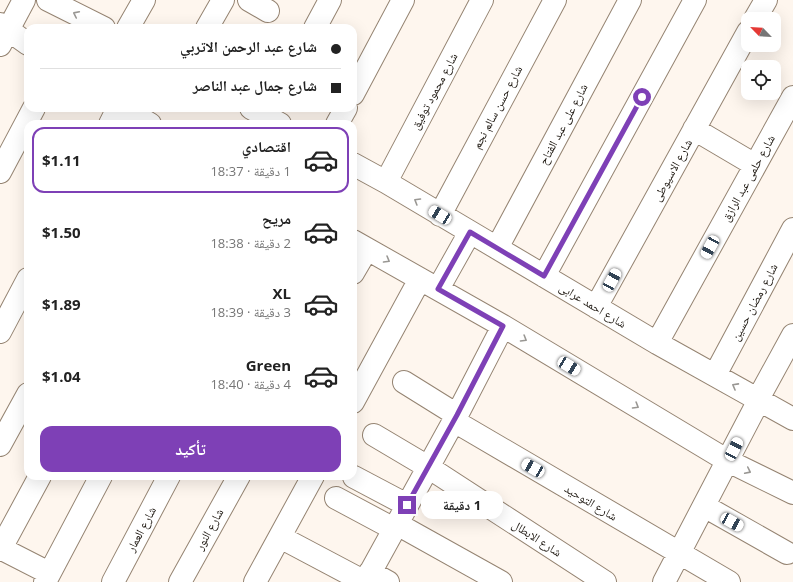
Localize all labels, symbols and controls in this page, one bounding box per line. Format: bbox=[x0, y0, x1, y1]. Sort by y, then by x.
one-way arrow bbox=[73, 11, 81, 19]
north arrow bbox=[741, 12, 781, 52]
map controls bbox=[741, 12, 781, 100]
text: شارع عبد الرحمن الاتربي bbox=[180, 36, 317, 56]
street label: شارع محمود توفيق bbox=[407, 49, 461, 132]
button: locate bbox=[741, 60, 781, 100]
street label: شارع حسن سالم نجم bbox=[468, 62, 526, 152]
text: شارع جمال عبد الناصر bbox=[193, 75, 317, 95]
street label: شارع على عبد الفتاح bbox=[534, 80, 592, 168]
route start bbox=[633, 88, 651, 106]
street label: شارع حلمى عبد الرازق bbox=[717, 132, 779, 224]
text: اقتصادي bbox=[242, 136, 291, 156]
street label: شارع الاسيوطى bbox=[648, 136, 696, 204]
icon: car bbox=[303, 142, 339, 178]
text: $1.11 bbox=[42, 150, 81, 170]
text: 1 دقيقة · 18:37 bbox=[210, 162, 291, 180]
one-way arrow bbox=[414, 198, 421, 205]
car bbox=[427, 204, 453, 226]
text: مريح bbox=[262, 208, 291, 228]
icon: car bbox=[303, 214, 339, 250]
text: $1.50 bbox=[42, 222, 81, 242]
text: 2 دقيقة · 18:38 bbox=[210, 234, 291, 252]
car bbox=[699, 234, 721, 260]
one-way arrow bbox=[383, 255, 390, 263]
street label: شارع رمضان حسين bbox=[726, 260, 782, 344]
car bbox=[601, 267, 623, 293]
street label: شارع احمد عرابى bbox=[556, 278, 630, 332]
text: XL bbox=[273, 283, 291, 303]
icon: car bbox=[303, 286, 339, 322]
text: $1.89 bbox=[42, 294, 81, 314]
text: 3 دقيقة · 18:39 bbox=[210, 303, 291, 321]
one-way arrow bbox=[520, 334, 527, 341]
text: Green bbox=[246, 355, 291, 375]
car bbox=[556, 355, 582, 377]
icon: car bbox=[303, 358, 339, 394]
text: $1.04 bbox=[42, 366, 81, 386]
text: 4 دقيقة · 18:40 bbox=[210, 375, 291, 393]
one-way arrow bbox=[731, 384, 739, 391]
one-way arrow bbox=[632, 401, 639, 408]
button: تأكيد bbox=[40, 426, 341, 472]
car bbox=[723, 436, 745, 462]
car bbox=[520, 457, 546, 479]
one-way arrow bbox=[744, 466, 751, 474]
street label: شارع التوحيد bbox=[561, 480, 621, 525]
callout: 1 دقيقة bbox=[421, 491, 503, 519]
route end bbox=[398, 496, 416, 514]
text: 1 دقيقة bbox=[443, 496, 481, 514]
street label: شارع العمار bbox=[122, 503, 160, 555]
street label: شارع النور bbox=[190, 505, 227, 554]
car bbox=[719, 511, 745, 533]
street label: شارع الابطال bbox=[509, 516, 565, 560]

